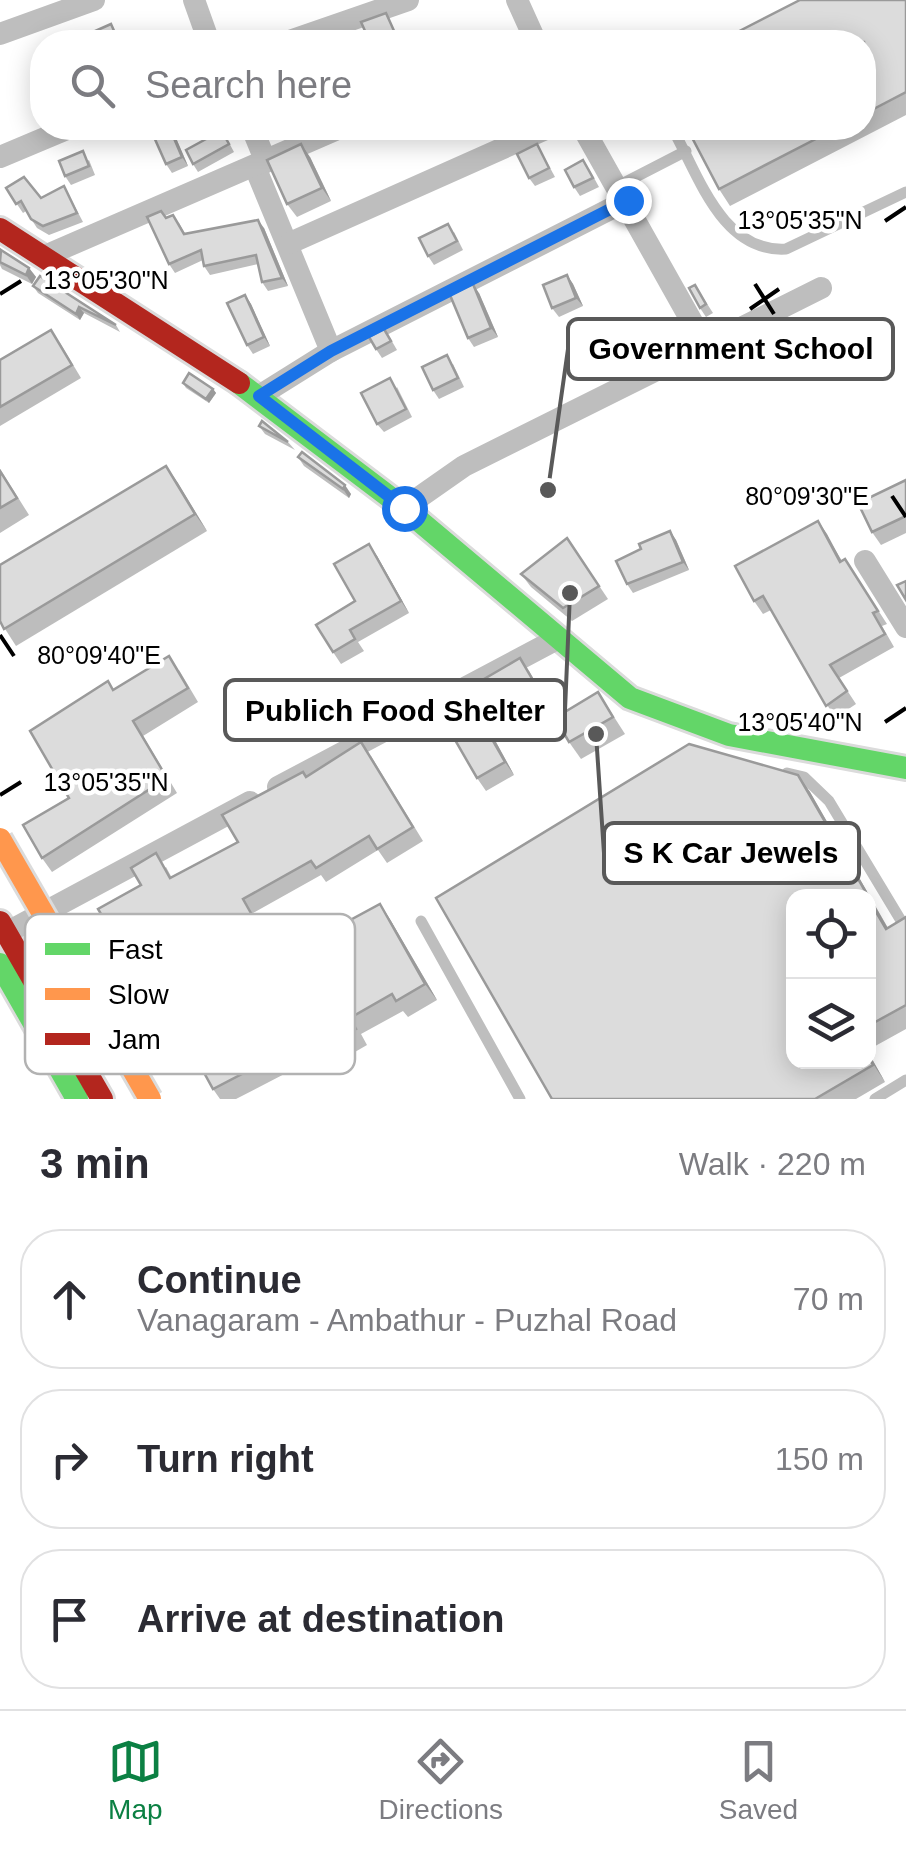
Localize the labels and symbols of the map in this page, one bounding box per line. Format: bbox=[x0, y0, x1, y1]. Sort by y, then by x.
route end bbox=[606, 178, 652, 224]
text: 13°05'35"N bbox=[737, 206, 863, 234]
text: 13°05'30"N bbox=[43, 266, 169, 294]
callout: Government School bbox=[568, 319, 893, 379]
text: Government School bbox=[588, 332, 874, 365]
text: 80°09'30"E bbox=[745, 482, 869, 510]
route start bbox=[382, 486, 428, 532]
text: 80°09'40"E bbox=[37, 641, 161, 669]
callout: Publich Food Shelter bbox=[225, 680, 565, 740]
text: Publich Food Shelter bbox=[245, 694, 545, 727]
text: 13°05'40"N bbox=[737, 708, 863, 736]
text: 13°05'35"N bbox=[43, 768, 169, 796]
callout: S K Car Jewels bbox=[604, 823, 859, 883]
text: S K Car Jewels bbox=[623, 836, 839, 869]
legend bbox=[25, 914, 355, 1074]
text: Fast bbox=[108, 934, 163, 965]
text: Slow bbox=[108, 979, 169, 1010]
text: Jam bbox=[108, 1024, 161, 1055]

